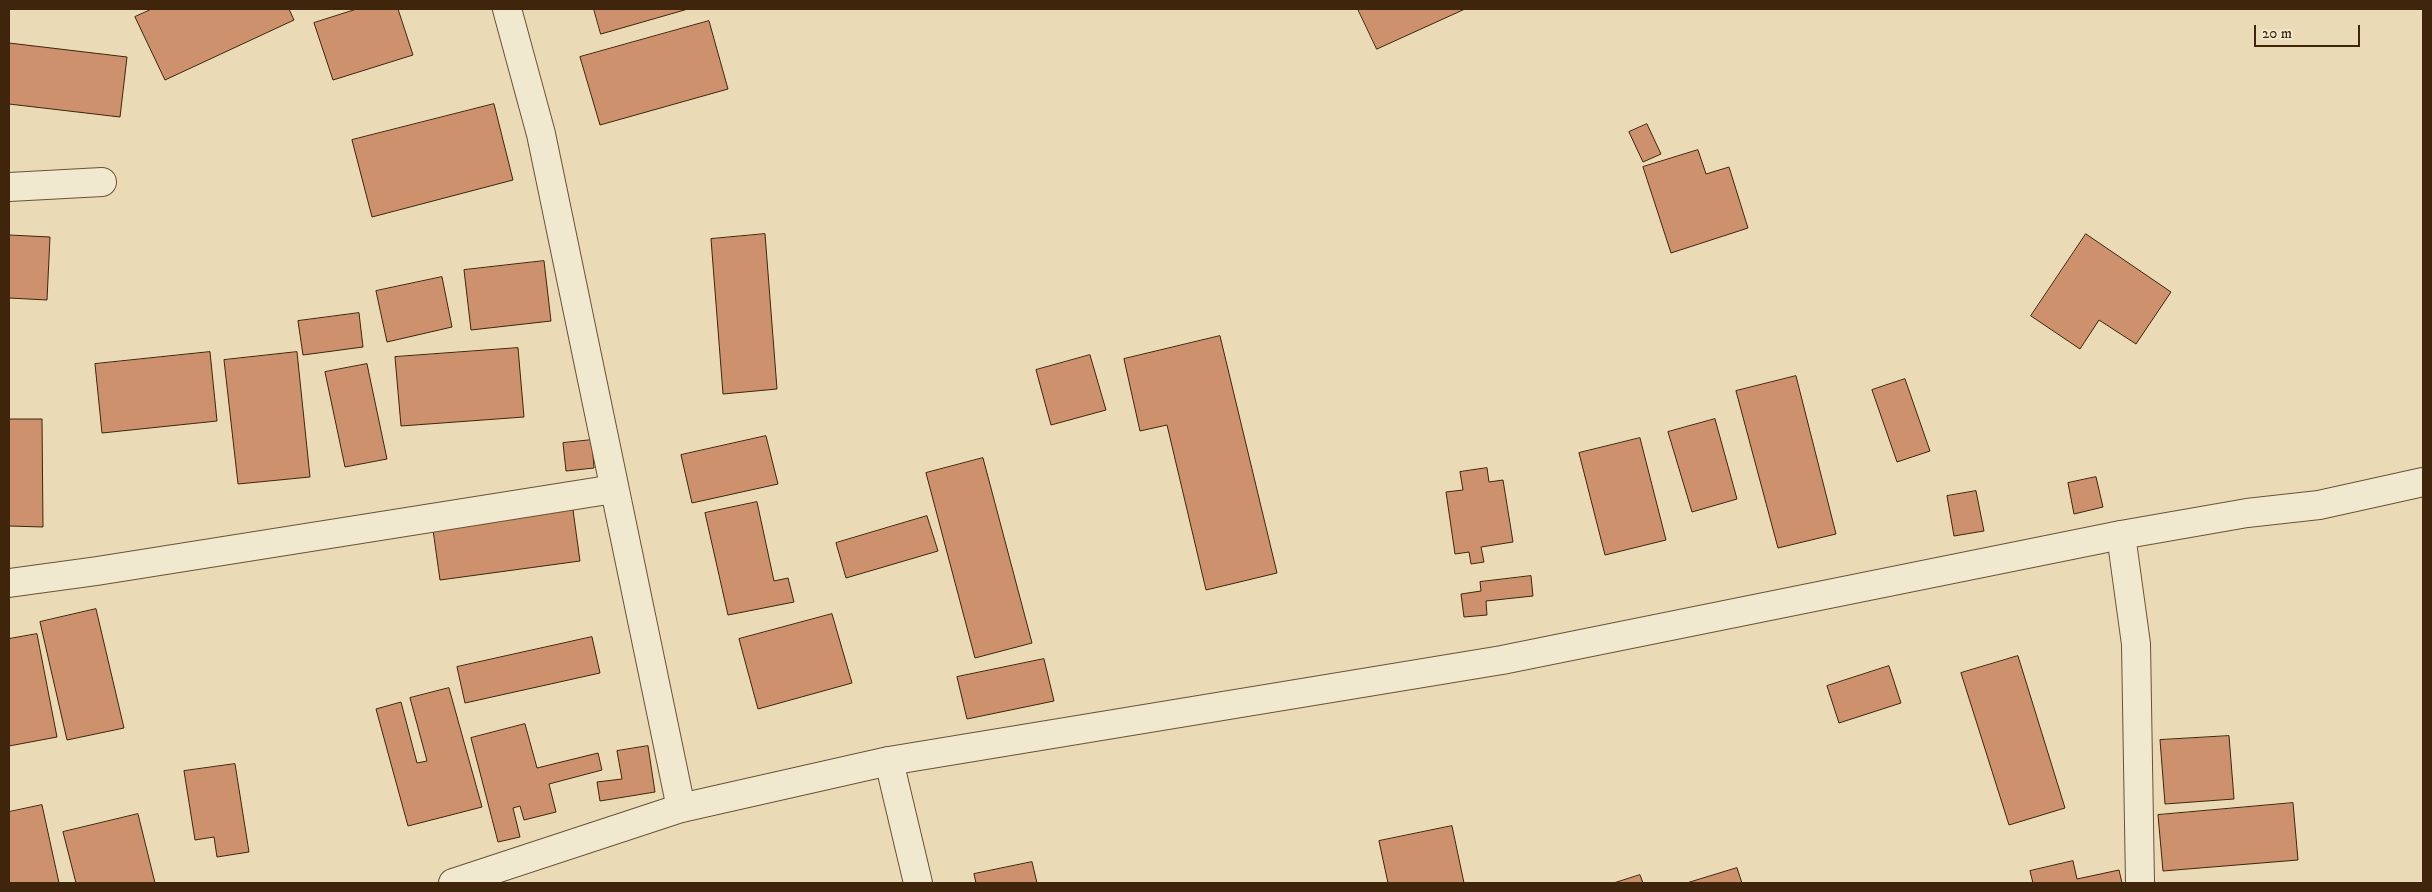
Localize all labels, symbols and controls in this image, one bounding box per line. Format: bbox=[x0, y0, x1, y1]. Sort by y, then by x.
scale bar bbox=[2257, 15, 2363, 47]
text: 20 m bbox=[2262, 24, 2292, 43]

